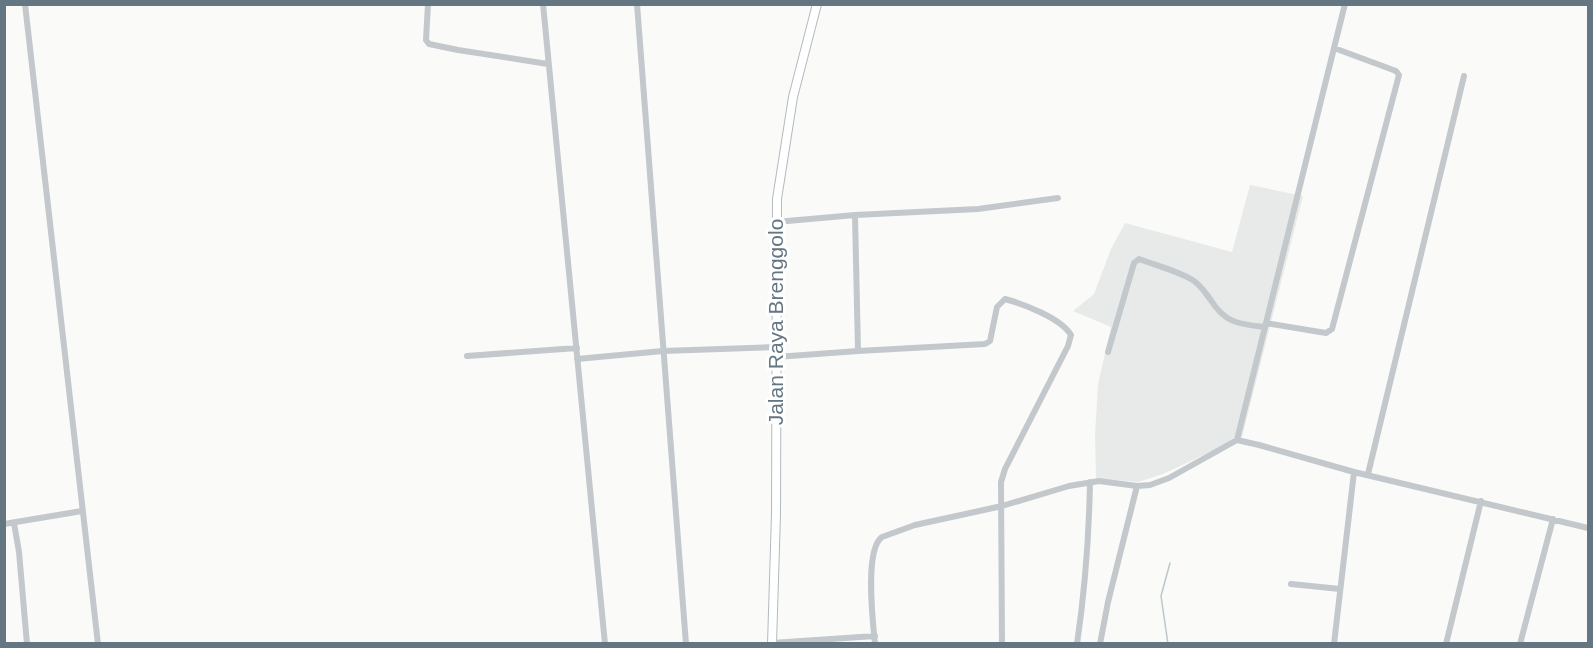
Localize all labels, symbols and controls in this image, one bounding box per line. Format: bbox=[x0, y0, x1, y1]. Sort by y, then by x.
street label: Jalan Raya Brenggolo bbox=[764, 219, 787, 425]

